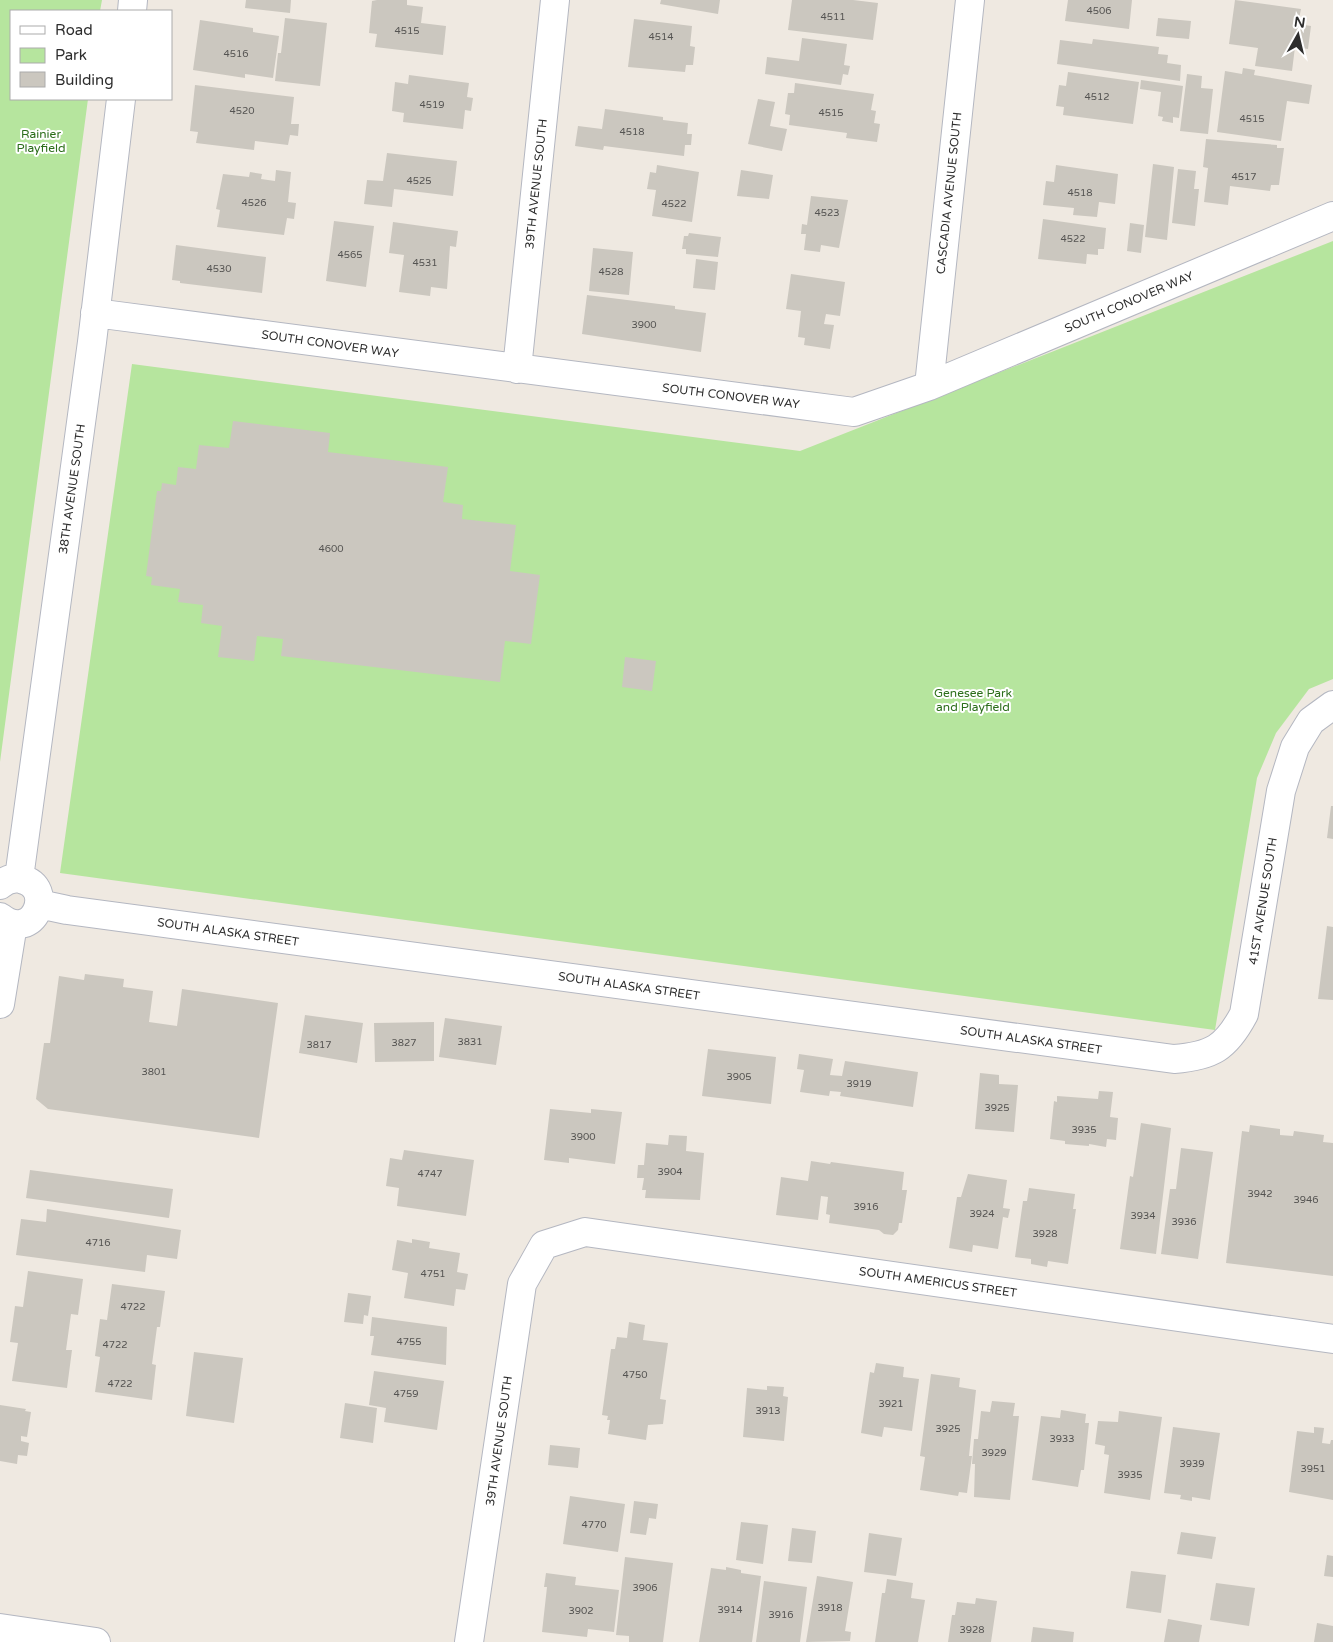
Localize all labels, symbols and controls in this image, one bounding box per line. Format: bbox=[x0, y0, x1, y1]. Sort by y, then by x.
house number: 4506 bbox=[1086, 5, 1112, 17]
legend bbox=[10, 10, 172, 100]
north arrow bbox=[1273, 10, 1323, 60]
house number: 4511 bbox=[820, 11, 846, 23]
text: N bbox=[1293, 13, 1306, 32]
text: Road bbox=[55, 21, 93, 39]
house number: 4515 bbox=[394, 25, 420, 37]
house number: 4514 bbox=[648, 31, 674, 43]
text: Park bbox=[55, 46, 87, 64]
house number: 4516 bbox=[223, 48, 249, 60]
text: Building bbox=[55, 71, 114, 89]
house number: 4512 bbox=[1084, 91, 1110, 103]
house number: 4519 bbox=[419, 99, 445, 111]
house number: 4520 bbox=[229, 105, 255, 117]
house number: 4515 bbox=[818, 107, 844, 119]
street label: CASCADIA AVENUE SOUTH bbox=[934, 111, 964, 275]
house number: 4515 bbox=[1239, 113, 1265, 125]
street label: 39TH AVENUE SOUTH bbox=[522, 118, 550, 250]
house number: 4518 bbox=[619, 126, 645, 138]
park label: Rainier Playfield bbox=[16, 127, 66, 155]
house number: 4517 bbox=[1231, 171, 1257, 183]
house number: 4525 bbox=[406, 175, 432, 187]
house number: 4518 bbox=[1067, 187, 1093, 199]
house number: 4526 bbox=[241, 197, 267, 209]
house number: 4522 bbox=[661, 198, 687, 210]
house number: 4523 bbox=[814, 207, 840, 219]
house number: 4522 bbox=[1060, 233, 1086, 245]
house number: 4565 bbox=[337, 249, 363, 261]
house number: 4531 bbox=[412, 257, 438, 269]
house number: 4530 bbox=[206, 263, 232, 275]
house number: 4528 bbox=[598, 266, 624, 278]
street label: SOUTH CONOVER WAY bbox=[1063, 268, 1196, 335]
house number: 3900 bbox=[631, 319, 657, 331]
street label: SOUTH CONOVER WAY bbox=[260, 327, 400, 361]
street label: SOUTH CONOVER WAY bbox=[661, 381, 801, 411]
street label: 38TH AVENUE SOUTH bbox=[56, 423, 88, 555]
house number: 4600 bbox=[318, 543, 344, 555]
park label: Genesee Park and Playfield bbox=[934, 686, 1012, 714]
street label: 41ST AVENUE SOUTH bbox=[1246, 836, 1280, 966]
street label: SOUTH ALASKA STREET bbox=[156, 915, 300, 949]
street label: SOUTH ALASKA STREET bbox=[557, 969, 701, 1003]
street label: SOUTH ALASKA STREET bbox=[959, 1023, 1103, 1057]
house number: 3831 bbox=[457, 1036, 483, 1048]
house number: 3827 bbox=[391, 1037, 417, 1049]
house number: 3817 bbox=[306, 1039, 332, 1051]
house number: 3801 bbox=[141, 1066, 167, 1078]
house number: 3905 bbox=[726, 1071, 752, 1083]
house number: 3919 bbox=[846, 1078, 872, 1090]
house number: 3925 bbox=[984, 1102, 1010, 1114]
house number: 3935 bbox=[1071, 1124, 1097, 1136]
house number: 3900 bbox=[570, 1131, 596, 1143]
house number: 3904 bbox=[657, 1166, 683, 1178]
house number: 4747 bbox=[417, 1168, 443, 1180]
house number: 3942 bbox=[1247, 1188, 1273, 1200]
house number: 3946 bbox=[1293, 1194, 1319, 1206]
house number: 3916 bbox=[853, 1201, 879, 1213]
house number: 3924 bbox=[969, 1208, 995, 1220]
house number: 3934 bbox=[1130, 1210, 1156, 1222]
house number: 3936 bbox=[1171, 1216, 1197, 1228]
house number: 3928 bbox=[1032, 1228, 1058, 1240]
house number: 4716 bbox=[85, 1237, 111, 1249]
street label: SOUTH AMERICUS STREET bbox=[858, 1264, 1019, 1300]
house number: 4751 bbox=[420, 1268, 446, 1280]
house number: 4722 bbox=[120, 1301, 146, 1313]
house number: 4755 bbox=[396, 1336, 422, 1348]
house number: 4722 bbox=[102, 1339, 128, 1351]
house number: 4750 bbox=[622, 1369, 648, 1381]
street label: 39TH AVENUE SOUTH bbox=[483, 1375, 515, 1507]
house number: 4722 bbox=[107, 1378, 133, 1390]
house number: 4759 bbox=[393, 1388, 419, 1400]
house number: 3921 bbox=[878, 1398, 904, 1410]
house number: 3913 bbox=[755, 1405, 781, 1417]
house number: 3925 bbox=[935, 1423, 961, 1435]
house number: 3933 bbox=[1049, 1433, 1075, 1445]
house number: 3929 bbox=[981, 1447, 1007, 1459]
house number: 3939 bbox=[1179, 1458, 1205, 1470]
house number: 3951 bbox=[1300, 1463, 1326, 1475]
house number: 3935 bbox=[1117, 1469, 1143, 1481]
house number: 4770 bbox=[581, 1519, 607, 1531]
house number: 3906 bbox=[632, 1582, 658, 1594]
house number: 3918 bbox=[817, 1602, 843, 1614]
house number: 3914 bbox=[717, 1604, 743, 1616]
house number: 3902 bbox=[568, 1605, 594, 1617]
house number: 3916 bbox=[768, 1609, 794, 1621]
house number: 3928 bbox=[959, 1624, 985, 1636]

